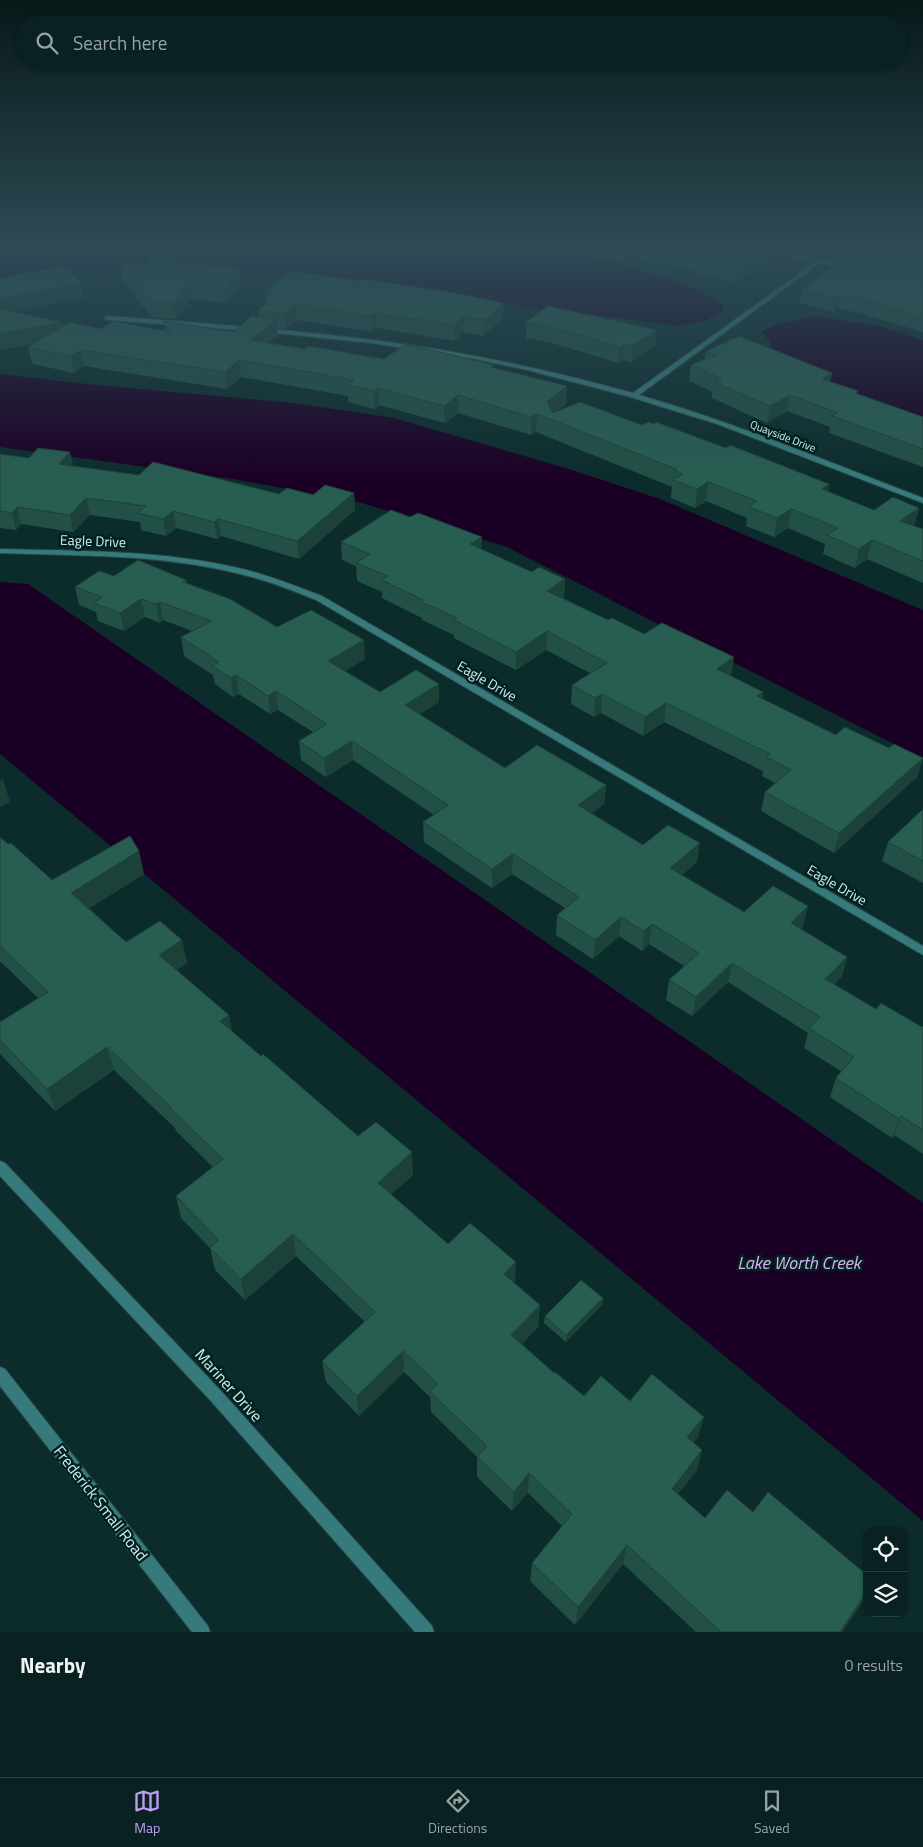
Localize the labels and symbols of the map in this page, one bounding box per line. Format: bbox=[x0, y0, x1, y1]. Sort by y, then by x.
street label: Quayside Drive bbox=[748, 416, 819, 456]
street label: Eagle Drive bbox=[60, 529, 126, 552]
street label: Eagle Drive bbox=[453, 655, 521, 706]
street label: Eagle Drive bbox=[803, 859, 871, 910]
water label: Lake Worth Creek bbox=[737, 1249, 863, 1276]
street label: Mariner Drive bbox=[190, 1343, 268, 1427]
street label: Frederick Small Road bbox=[48, 1440, 154, 1566]

